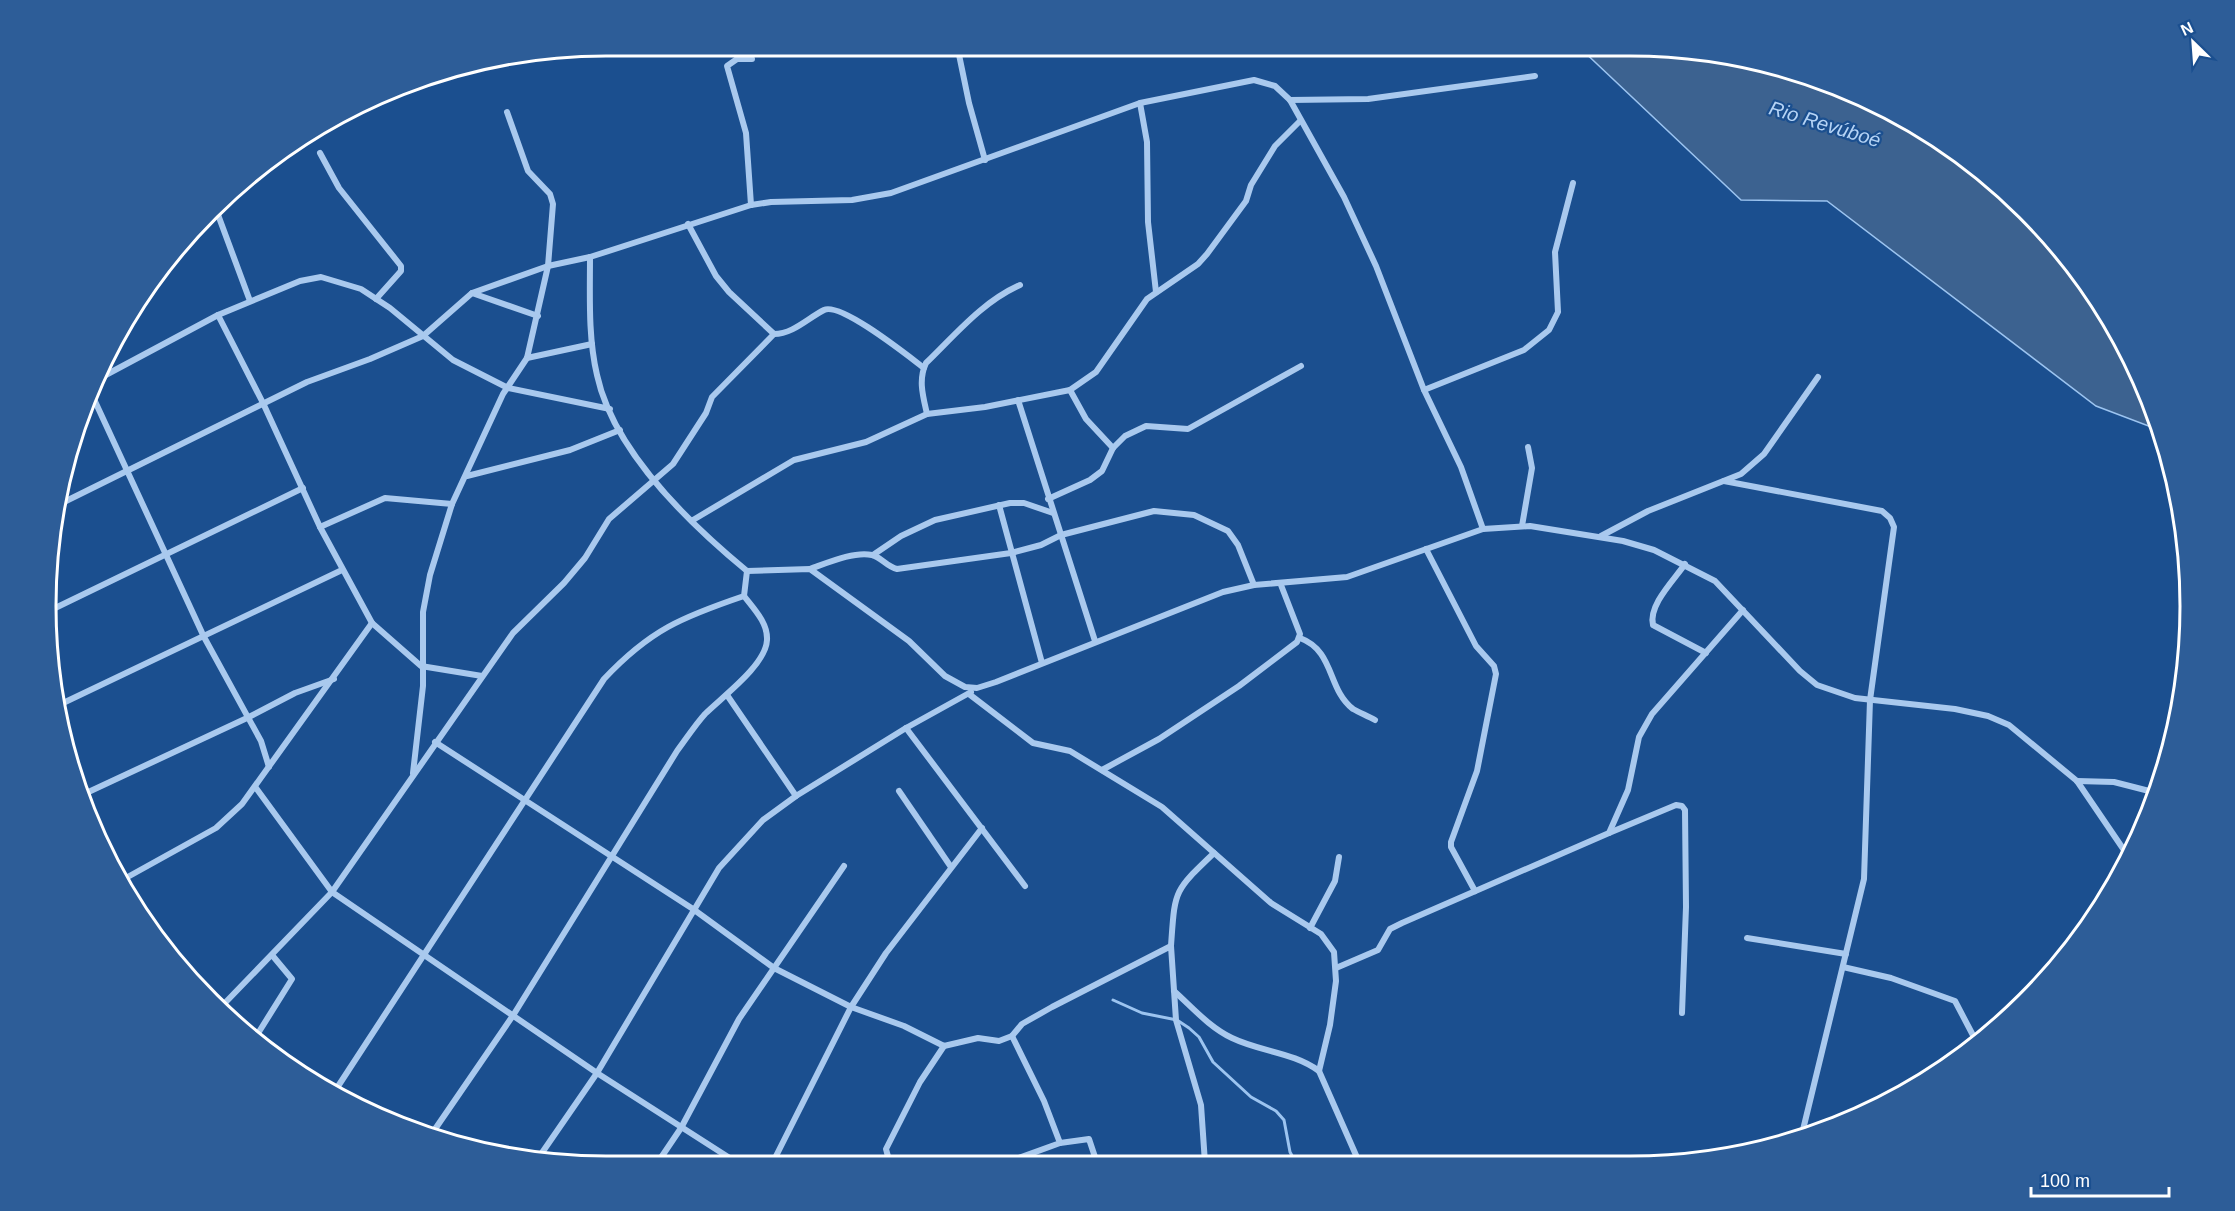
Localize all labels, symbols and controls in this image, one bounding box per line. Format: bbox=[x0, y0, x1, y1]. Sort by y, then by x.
north arrow bbox=[2163, 12, 2223, 72]
text: N bbox=[2178, 19, 2196, 39]
water label: Rio Revúboé bbox=[1766, 97, 1884, 151]
scale bar bbox=[2031, 1160, 2169, 1198]
text: 100 m bbox=[2040, 1171, 2090, 1191]

